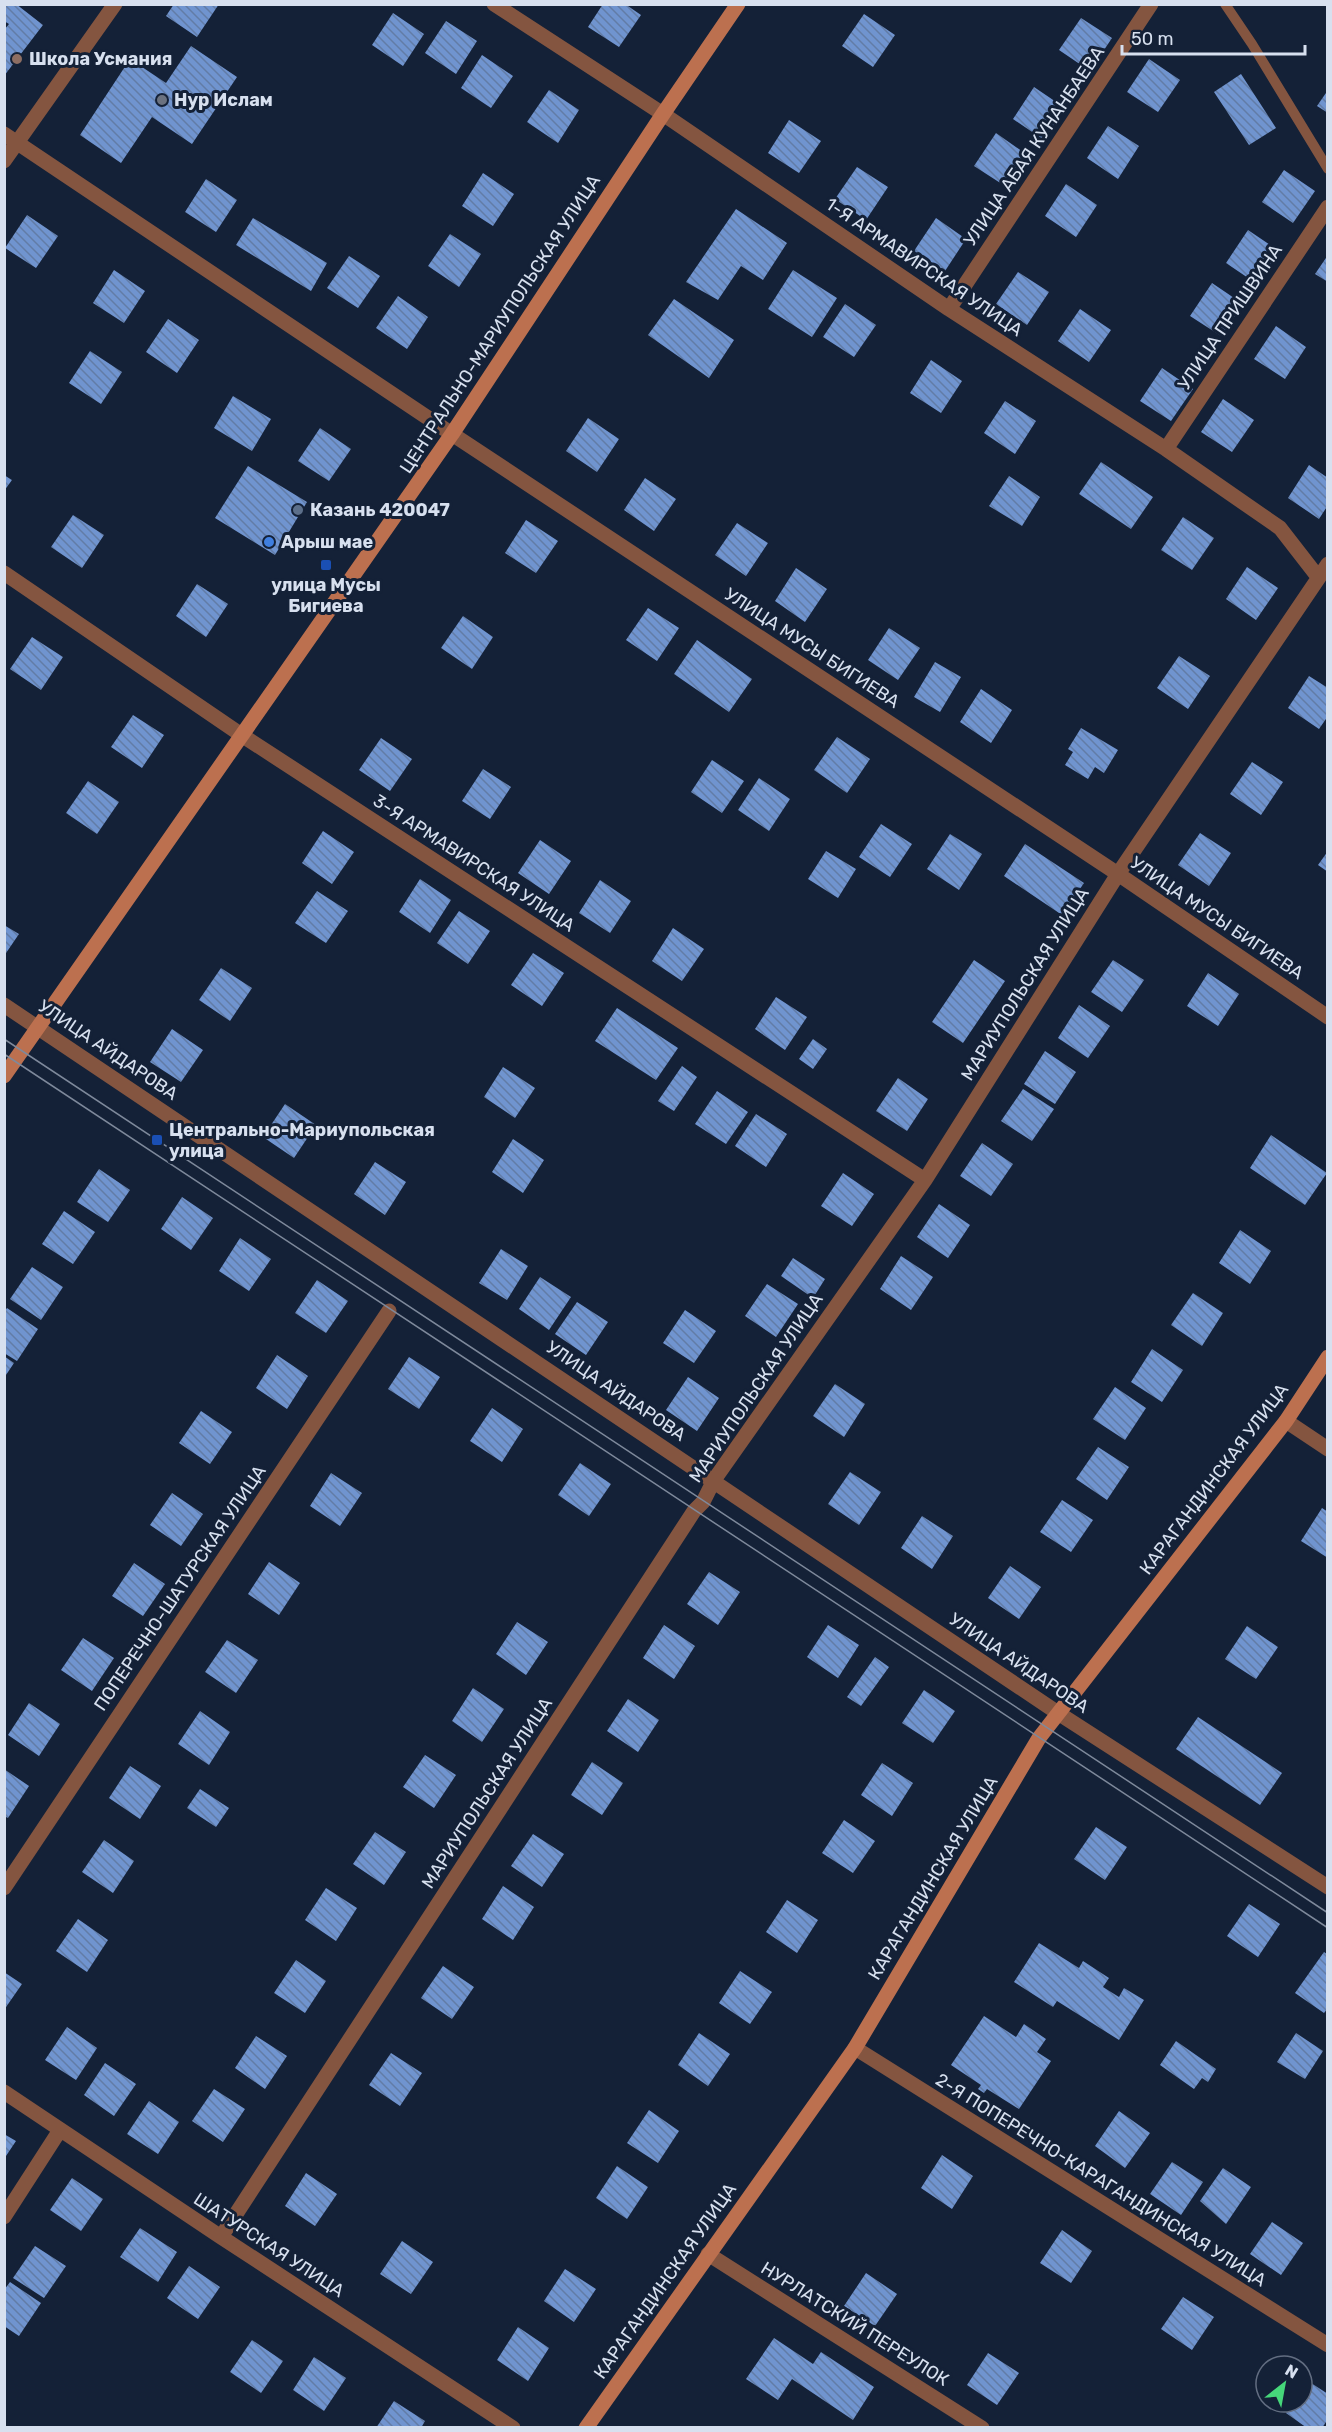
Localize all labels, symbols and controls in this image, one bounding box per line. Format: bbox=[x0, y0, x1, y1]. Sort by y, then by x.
scale bar bbox=[1122, 18, 1305, 56]
text: 50 m bbox=[1131, 28, 1174, 50]
street label: УЛИЦА АБАЯ КУНАНБАЕВА bbox=[959, 42, 1109, 250]
place label: Школа Усмания bbox=[29, 48, 172, 70]
marker: Школа Усмания bbox=[10, 52, 24, 66]
place label: Нур Ислам bbox=[174, 89, 273, 111]
marker: Нур Ислам bbox=[155, 93, 169, 107]
street label: ЦЕНТРАЛЬНО-МАРИУПОЛЬСКАЯ УЛИЦА bbox=[395, 171, 605, 477]
street label: 1-Я АРМАВИРСКАЯ УЛИЦА bbox=[821, 193, 1027, 341]
street label: УЛИЦА ПРИШВИНА bbox=[1173, 240, 1287, 394]
place label: Казань 420047 bbox=[310, 499, 450, 521]
marker: Казань 420047 bbox=[291, 503, 305, 517]
place label: Арыш мае bbox=[281, 531, 373, 553]
marker: Арыш мае bbox=[262, 535, 276, 549]
marker: улица Мусы Бигиева bbox=[319, 558, 333, 572]
place label: улица Мусы Бигиева bbox=[271, 574, 381, 617]
street label: УЛИЦА МУСЫ БИГИЕВА bbox=[720, 583, 904, 713]
street label: 3-Я АРМАВИРСКАЯ УЛИЦА bbox=[369, 790, 579, 936]
street label: УЛИЦА МУСЫ БИГИЕВА bbox=[1126, 852, 1308, 984]
street label: МАРИУПОЛЬСКАЯ УЛИЦА bbox=[956, 883, 1094, 1085]
street label: УЛИЦА АЙДАРОВА bbox=[34, 995, 182, 1105]
place label: Центрально-Мариупольская улица bbox=[169, 1119, 435, 1162]
marker: Центрально-Мариупольская улица bbox=[150, 1133, 164, 1147]
street label: МАРИУПОЛЬСКАЯ УЛИЦА bbox=[684, 1289, 828, 1487]
street label: УЛИЦА АЙДАРОВА bbox=[542, 1336, 690, 1446]
street label: КАРАГАНДИНСКАЯ УЛИЦА bbox=[1135, 1379, 1293, 1579]
street label: ПОПЕРЕЧНО-ШАТУРСКАЯ УЛИЦА bbox=[89, 1461, 271, 1715]
street label: УЛИЦА АЙДАРОВА bbox=[945, 1608, 1093, 1718]
street label: МАРИУПОЛЬСКАЯ УЛИЦА bbox=[417, 1693, 557, 1893]
street label: КАРАГАНДИНСКАЯ УЛИЦА bbox=[863, 1772, 1003, 1984]
street label: 2-Я ПОПЕРЕЧНО-КАРАГАНДИНСКАЯ УЛИЦА bbox=[932, 2069, 1270, 2291]
street label: КАРАГАНДИНСКАЯ УЛИЦА bbox=[589, 2179, 741, 2383]
street label: ШАТУРСКАЯ УЛИЦА bbox=[190, 2188, 348, 2302]
street label: НУРЛАТСКИЙ ПЕРЕУЛОК bbox=[757, 2257, 953, 2391]
north arrow bbox=[1254, 2354, 1314, 2414]
text: N bbox=[1282, 2360, 1301, 2383]

